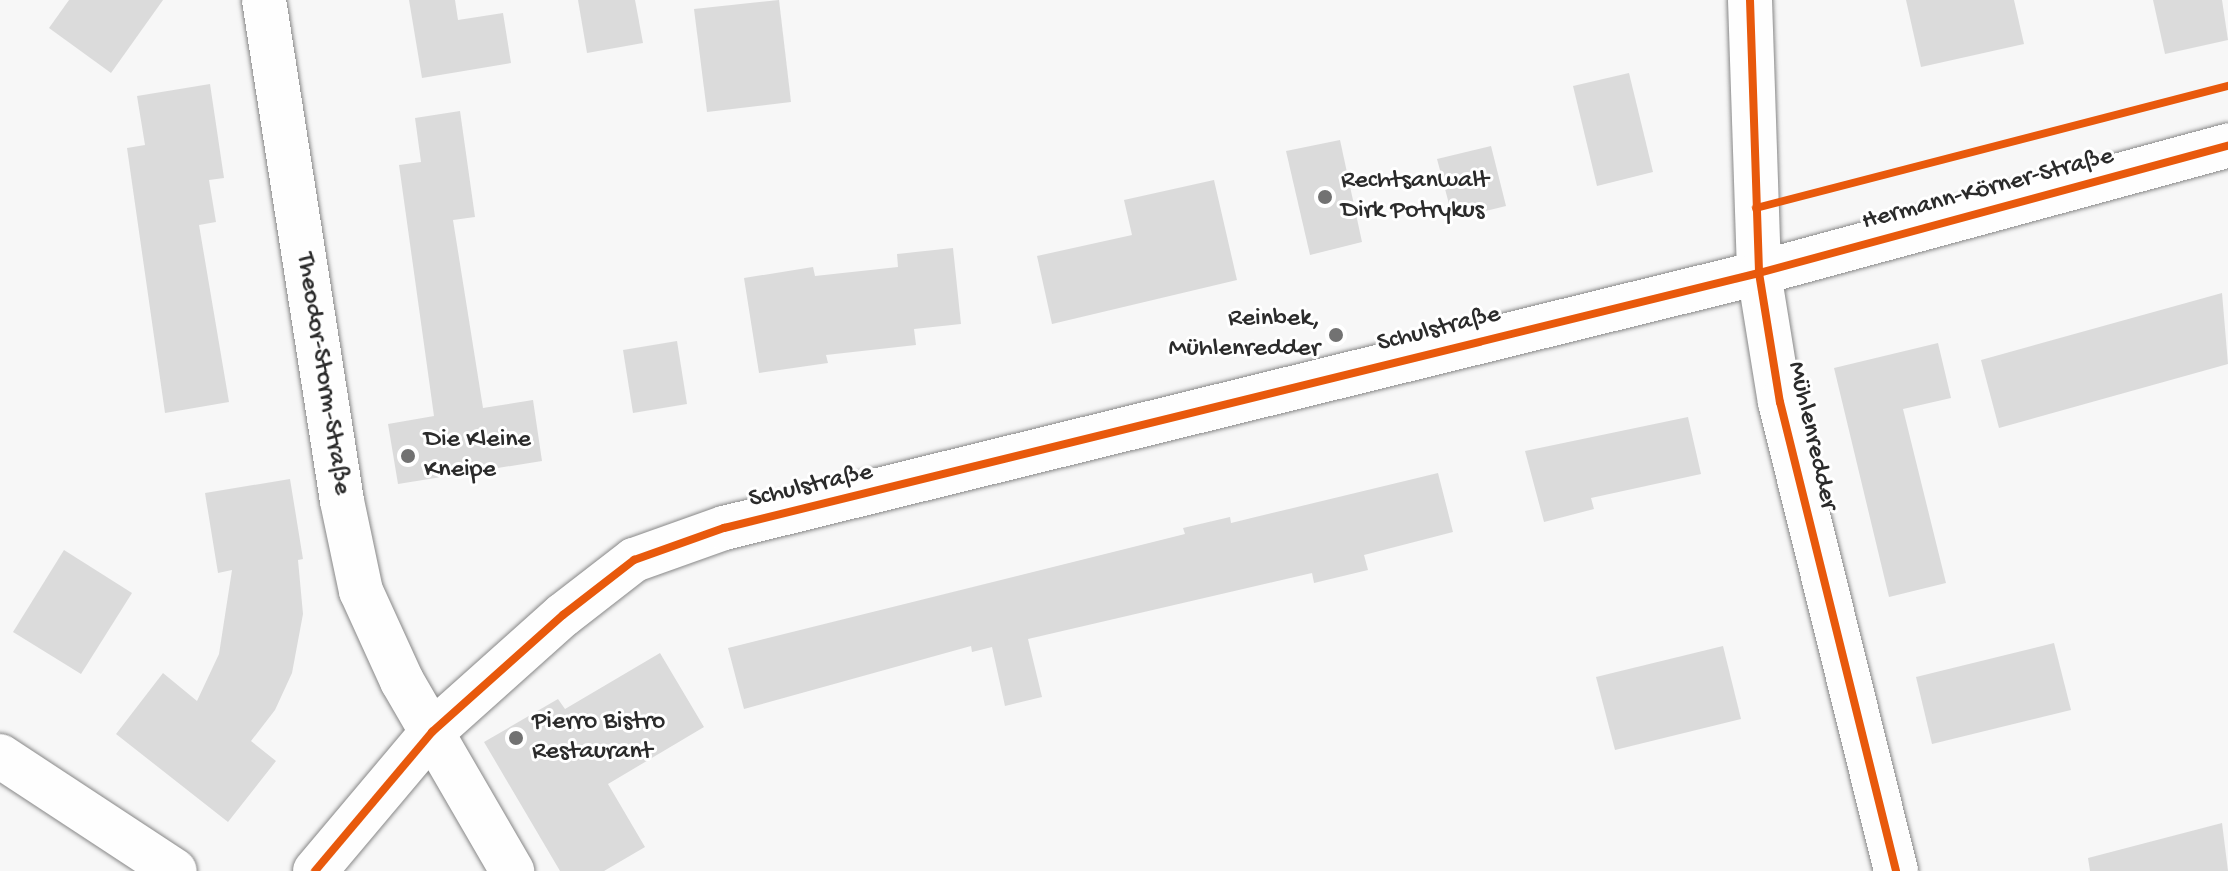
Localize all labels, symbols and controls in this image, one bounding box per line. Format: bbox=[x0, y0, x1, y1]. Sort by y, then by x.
street label: Hermann-Körner-Straße bbox=[1859, 141, 2117, 239]
place label: Rechtsanwalt Dirk Potrykus bbox=[1341, 166, 1489, 228]
marker: Rechtsanwalt Dirk Potrykus bbox=[1316, 188, 1334, 206]
street label: Theodor-Storm-Straße bbox=[287, 251, 357, 497]
street label: Schulstraße bbox=[1374, 300, 1504, 360]
place label: Reinbek, Mühlenredder bbox=[1169, 304, 1320, 366]
marker: Reinbek, Mühlenredder bbox=[1327, 326, 1345, 344]
street label: Mühlenredder bbox=[1779, 359, 1843, 513]
place label: Die Kleine Kneipe bbox=[424, 425, 531, 486]
marker: Die Kleine Kneipe bbox=[399, 447, 417, 465]
street label: Schulstraße bbox=[746, 458, 876, 516]
place label: Pierro Bistro Restaurant bbox=[532, 707, 665, 768]
marker: Pierro Bistro Restaurant bbox=[507, 729, 525, 747]

